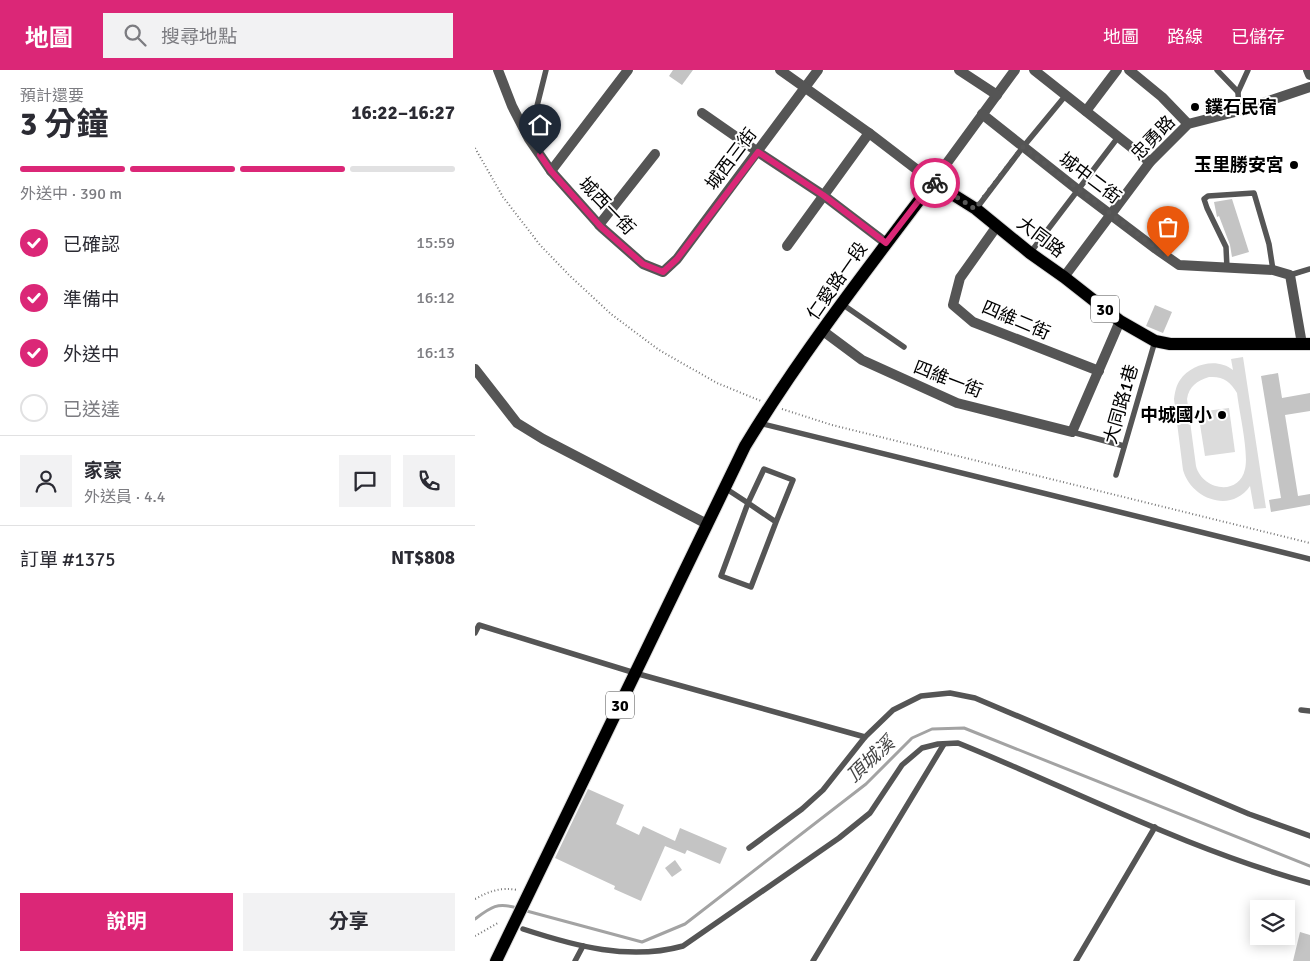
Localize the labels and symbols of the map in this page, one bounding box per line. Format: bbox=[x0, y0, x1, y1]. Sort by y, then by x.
place label: 鏷石民宿 bbox=[1205, 96, 1277, 118]
marker: 鏷石民宿 bbox=[1189, 101, 1201, 113]
pin bbox=[519, 104, 561, 155]
street label: 忠勇路 bbox=[1126, 111, 1180, 165]
street label: 城西三街 bbox=[701, 124, 761, 194]
street label: 城中二街 bbox=[1055, 148, 1125, 208]
place label: 玉里勝安宮 bbox=[1194, 154, 1284, 176]
courier bbox=[910, 158, 960, 208]
marker: 玉里勝安宮 bbox=[1288, 159, 1300, 171]
street label: 城西一街 bbox=[574, 172, 640, 240]
pin bbox=[1147, 206, 1189, 257]
street label: 大同路 bbox=[1013, 212, 1069, 262]
street label: 仁愛路一段 bbox=[802, 238, 872, 324]
road number: 30 bbox=[1091, 295, 1119, 322]
street label: 四維二街 bbox=[979, 296, 1053, 344]
street label: 四維一街 bbox=[910, 356, 986, 402]
street label: 大同路1巷 bbox=[1099, 362, 1143, 446]
place label: 中城國小 bbox=[1140, 404, 1212, 426]
marker: 中城國小 bbox=[1216, 409, 1228, 421]
road number: 30 bbox=[606, 692, 634, 718]
water label: 頂城溪 bbox=[842, 729, 902, 788]

